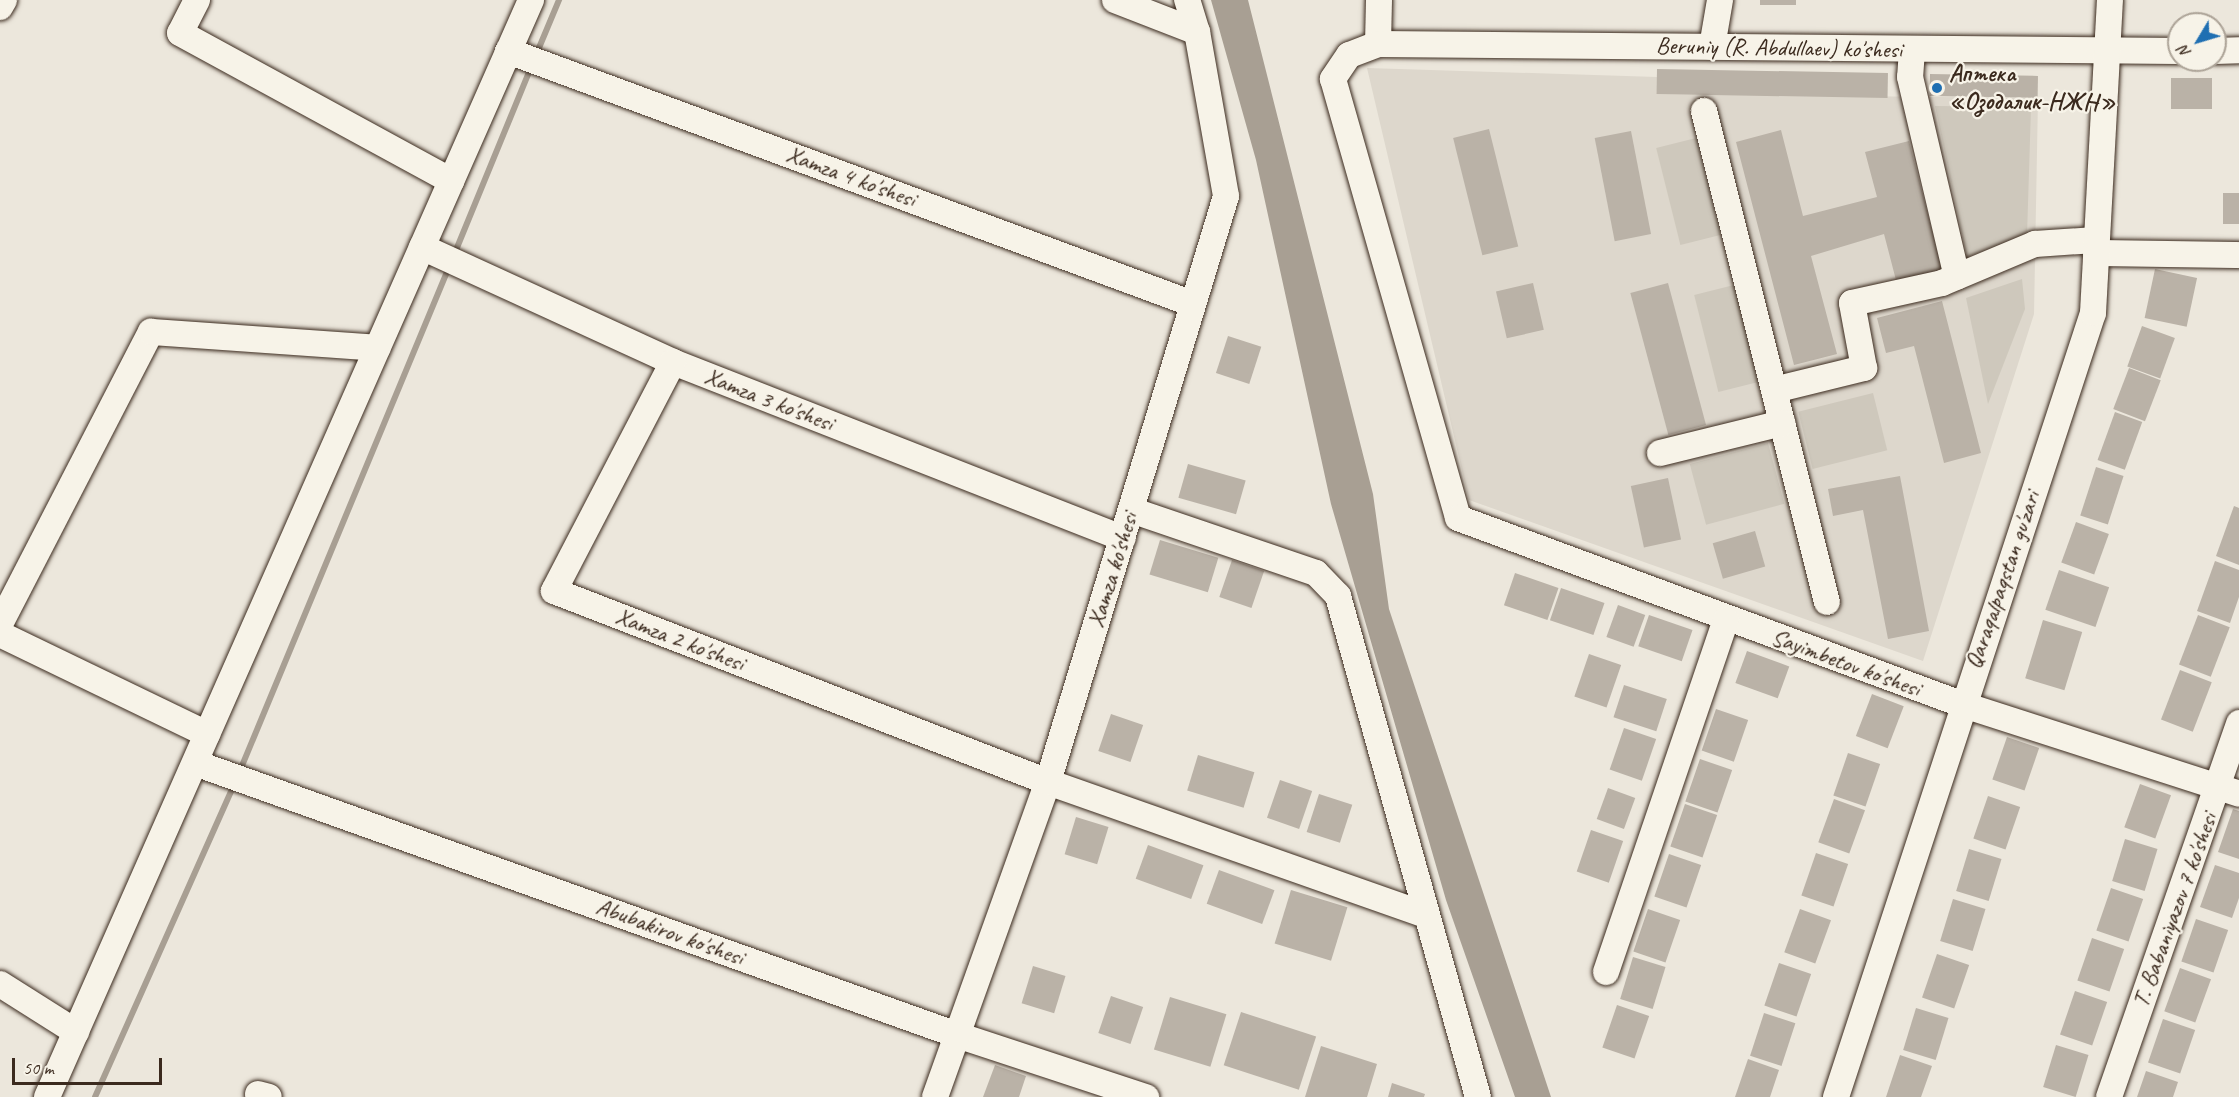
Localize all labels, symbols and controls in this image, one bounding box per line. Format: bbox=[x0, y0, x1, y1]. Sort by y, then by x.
north arrow bbox=[2167, 12, 2227, 72]
street label: Beruniy (R. Abdullaev) ko'shesi bbox=[1656, 31, 1902, 65]
text: N bbox=[2173, 42, 2195, 62]
place label: Аптека «Озодалик-НЖН» bbox=[1949, 60, 2116, 116]
marker: Аптека «Озодалик-НЖН» bbox=[1930, 81, 1944, 95]
street label: Xamza 4 ko'shesi bbox=[782, 140, 920, 214]
street label: Xamza 3 ko'shesi bbox=[700, 362, 838, 438]
street label: Qaraqalpaqstan gu'zari bbox=[1959, 487, 2047, 673]
street label: Xamza ko'shesi bbox=[1082, 509, 1144, 631]
street label: Xamza 2 ko'shesi bbox=[611, 602, 749, 678]
street label: Sayimbetov ko'shesi bbox=[1767, 623, 1925, 703]
street label: T. Babaniyazov 7 ko'shesi bbox=[2126, 809, 2224, 1011]
street label: Abubakirov ko'shesi bbox=[592, 892, 748, 972]
scale bar bbox=[15, 1046, 165, 1084]
text: 50 m bbox=[23, 1057, 54, 1079]

